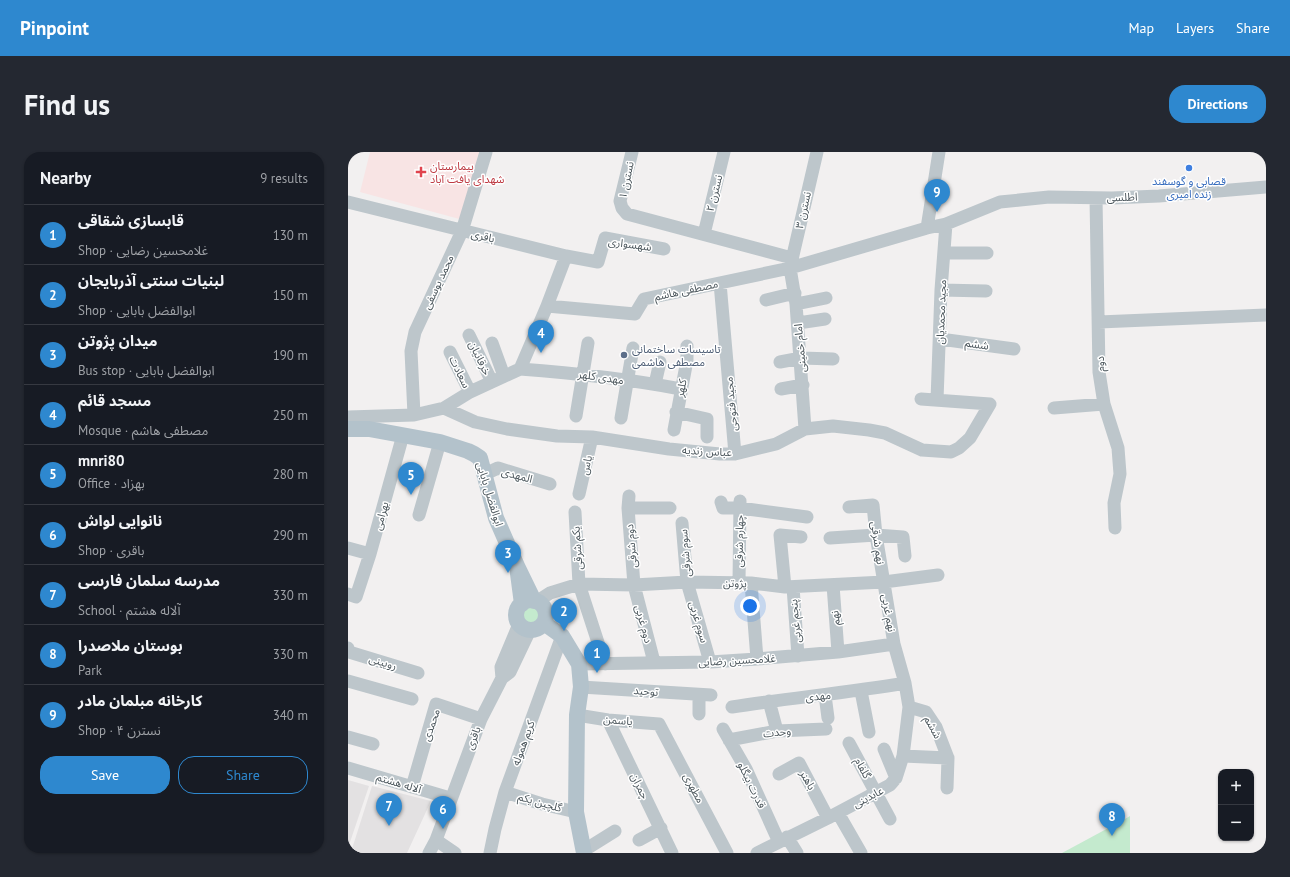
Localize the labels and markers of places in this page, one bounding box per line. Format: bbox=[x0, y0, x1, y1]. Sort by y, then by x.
place label: بیمارستان شهدای یافت آباد bbox=[430, 159, 505, 186]
marker: قصابی و گوسفند زنده امیری bbox=[1184, 163, 1194, 173]
marker: بیمارستان شهدای یافت آباد bbox=[415, 166, 427, 178]
place label: قصابی و گوسفند زنده امیری bbox=[1152, 174, 1226, 201]
pin: 9 bbox=[924, 179, 950, 212]
pin: 4 bbox=[528, 320, 554, 353]
place label: تاسیسات ساختمانی مصطفی هاشمی bbox=[632, 342, 721, 369]
marker: تاسیسات ساختمانی مصطفی هاشمی bbox=[619, 350, 629, 360]
pin: 5 bbox=[398, 462, 424, 495]
pin: 3 bbox=[495, 540, 521, 573]
pin: 2 bbox=[551, 598, 577, 631]
pin: 1 bbox=[584, 640, 610, 673]
pin: 7 bbox=[376, 793, 402, 826]
pin: 6 bbox=[430, 796, 456, 829]
pin: 8 bbox=[1099, 803, 1125, 836]

